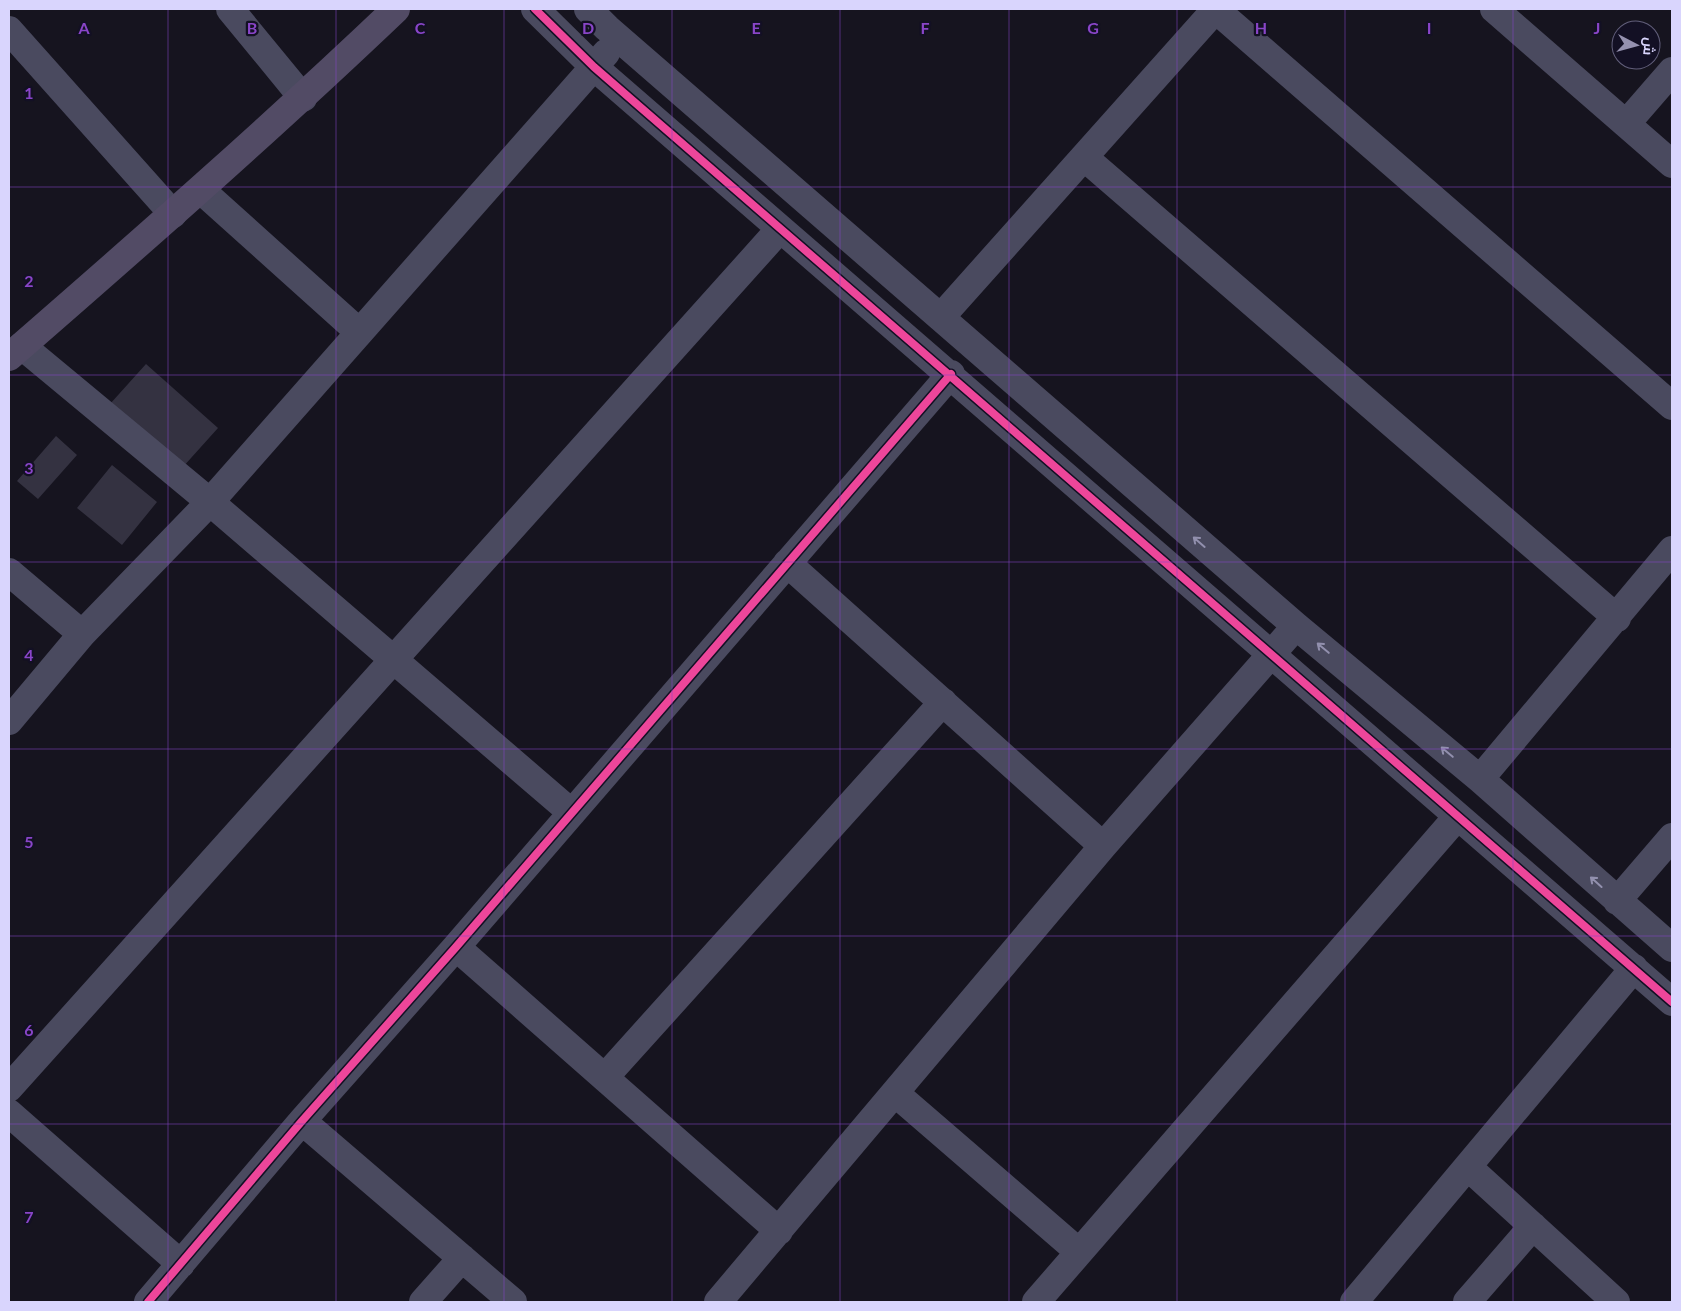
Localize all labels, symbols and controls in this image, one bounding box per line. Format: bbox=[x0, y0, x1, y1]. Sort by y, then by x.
text: A bbox=[77, 18, 90, 37]
text: B bbox=[247, 18, 257, 37]
text: C bbox=[415, 18, 426, 37]
text: D bbox=[582, 18, 594, 37]
text: E bbox=[751, 18, 761, 37]
text: F bbox=[920, 18, 930, 37]
text: G bbox=[1087, 18, 1099, 37]
text: H bbox=[1255, 18, 1267, 37]
text: I bbox=[1427, 18, 1431, 37]
text: J bbox=[1594, 18, 1600, 37]
north arrow bbox=[1611, 20, 1661, 70]
text: ش bbox=[1639, 36, 1659, 56]
text: 1 bbox=[24, 83, 34, 102]
text: 2 bbox=[24, 271, 34, 290]
text: 3 bbox=[24, 458, 34, 477]
one-way arrow bbox=[1193, 536, 1206, 548]
one-way arrow bbox=[1316, 642, 1329, 653]
text: 4 bbox=[24, 645, 34, 664]
one-way arrow bbox=[1441, 747, 1454, 758]
text: 5 bbox=[24, 832, 34, 851]
one-way arrow bbox=[1589, 876, 1602, 888]
text: 6 bbox=[24, 1020, 34, 1039]
text: 7 bbox=[24, 1207, 34, 1226]

